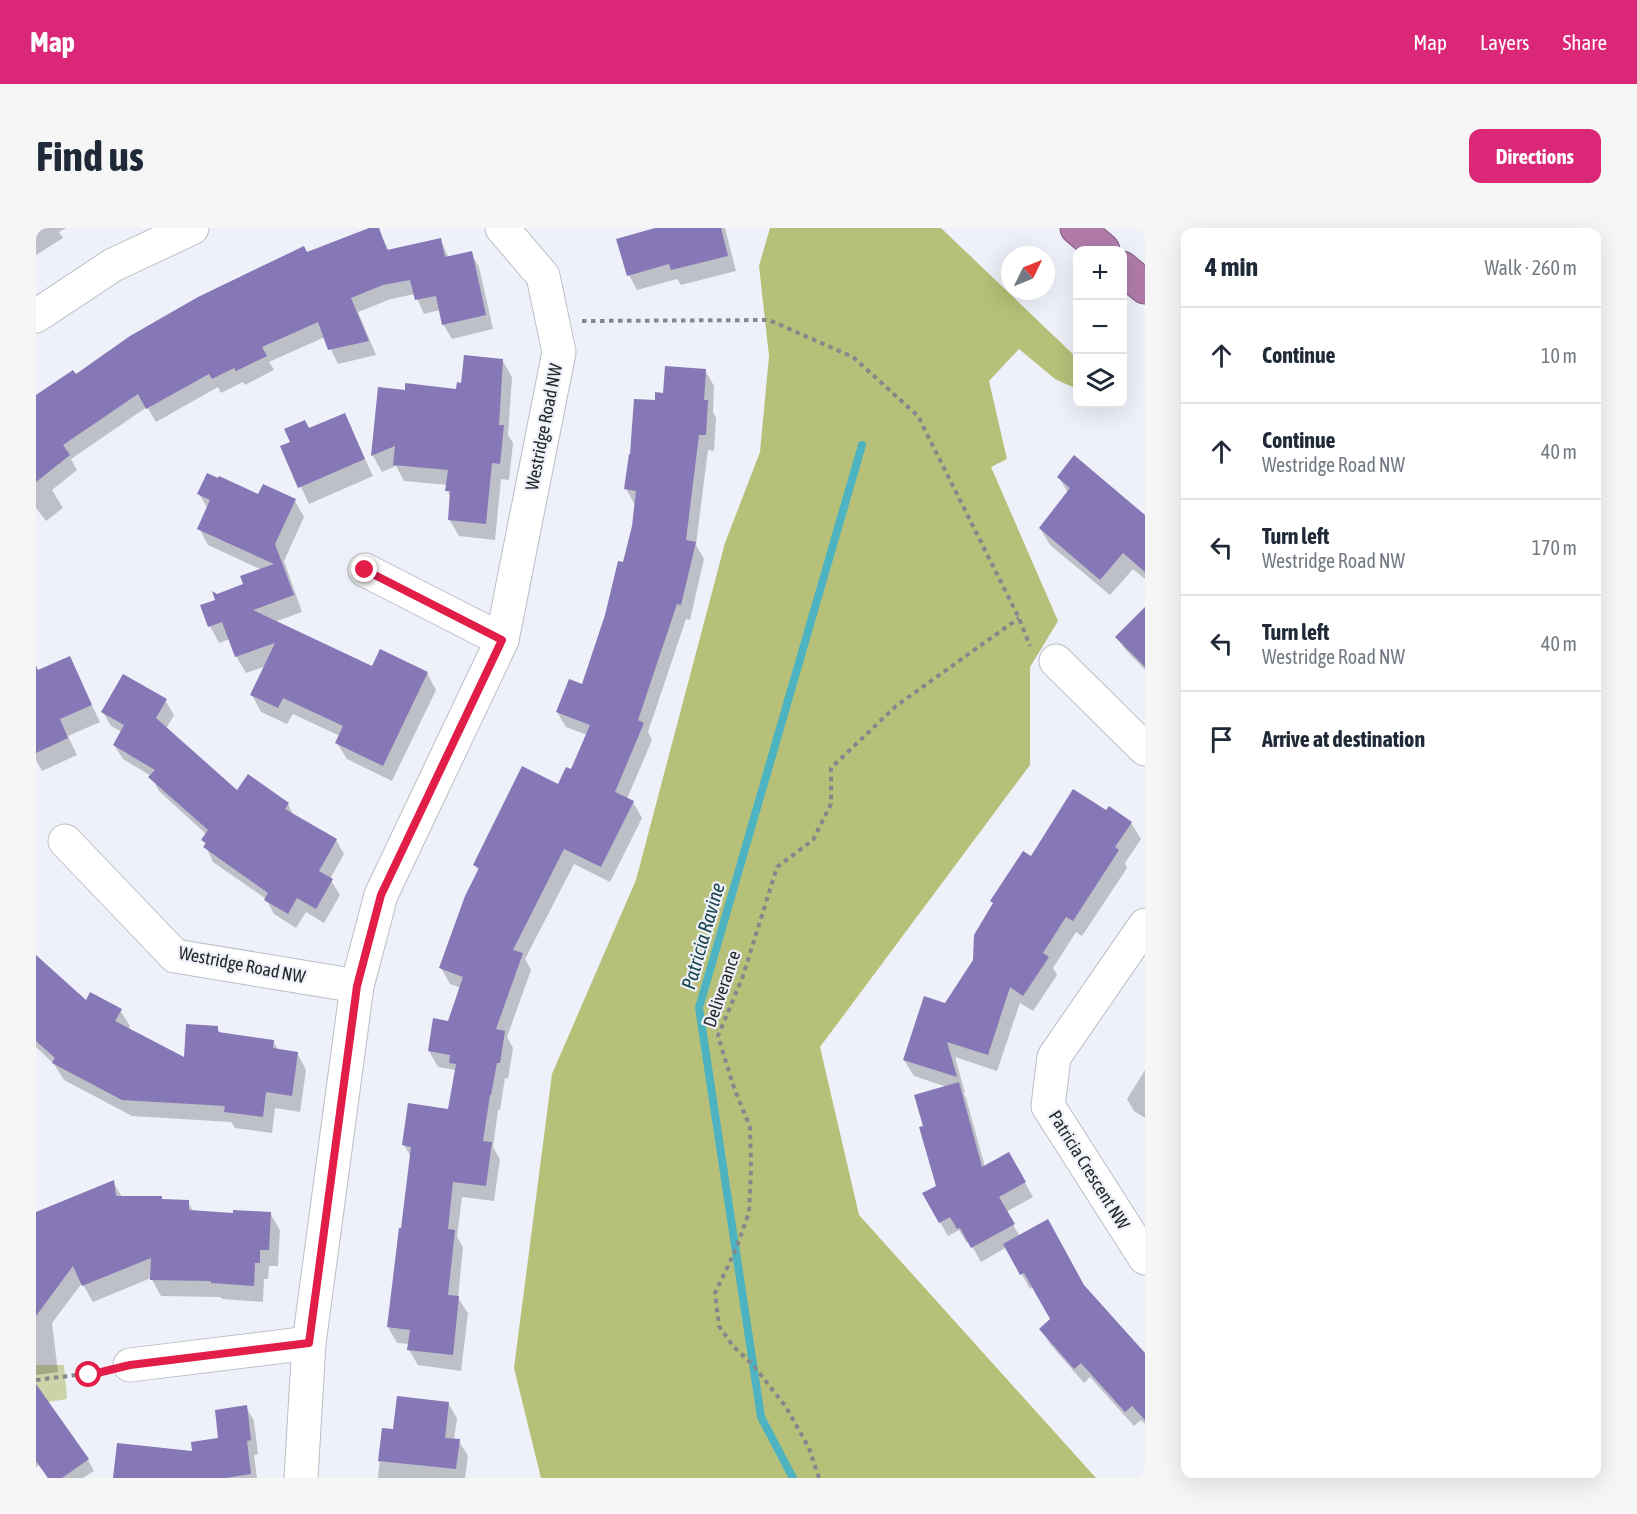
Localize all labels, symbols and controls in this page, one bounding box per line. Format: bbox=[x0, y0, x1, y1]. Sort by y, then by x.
text: Map bbox=[30, 26, 75, 58]
text: Map bbox=[1413, 30, 1447, 54]
text: Layers bbox=[1480, 30, 1530, 54]
text: Share bbox=[1563, 30, 1607, 54]
button: Directions bbox=[1469, 129, 1601, 183]
text: Find us bbox=[36, 132, 144, 180]
north arrow bbox=[1001, 246, 1055, 300]
map controls bbox=[1073, 246, 1127, 408]
button: + bbox=[1073, 246, 1127, 300]
text: 4 min bbox=[1205, 252, 1258, 282]
text: Walk · 260 m bbox=[1485, 256, 1577, 279]
button: − bbox=[1073, 300, 1127, 354]
icon: ahead bbox=[1205, 339, 1238, 372]
text: Continue bbox=[1262, 342, 1336, 368]
text: 10 m bbox=[1541, 344, 1577, 367]
button: layers bbox=[1073, 354, 1127, 408]
street label: Westridge Road NW bbox=[521, 362, 566, 492]
text: Continue bbox=[1262, 427, 1336, 453]
icon: ahead bbox=[1205, 435, 1238, 468]
text: 40 m bbox=[1541, 440, 1577, 463]
text: Westridge Road NW bbox=[1262, 453, 1405, 476]
text: Turn left bbox=[1262, 523, 1329, 549]
icon: left bbox=[1205, 531, 1238, 564]
text: 170 m bbox=[1532, 536, 1577, 559]
text: Westridge Road NW bbox=[1262, 549, 1405, 572]
route end bbox=[351, 556, 377, 582]
text: Turn left bbox=[1262, 619, 1329, 645]
icon: left bbox=[1205, 627, 1238, 660]
text: 40 m bbox=[1541, 632, 1577, 655]
text: Westridge Road NW bbox=[1262, 645, 1405, 668]
icon: arrive bbox=[1205, 723, 1238, 756]
text: Arrive at destination bbox=[1262, 726, 1425, 752]
water label: Patricia Ravine bbox=[676, 880, 729, 992]
street label: Westridge Road NW bbox=[177, 942, 307, 987]
street label: Deliverance bbox=[699, 948, 744, 1030]
street label: Patricia Crescent NW bbox=[1045, 1107, 1134, 1233]
route start bbox=[75, 1361, 101, 1387]

